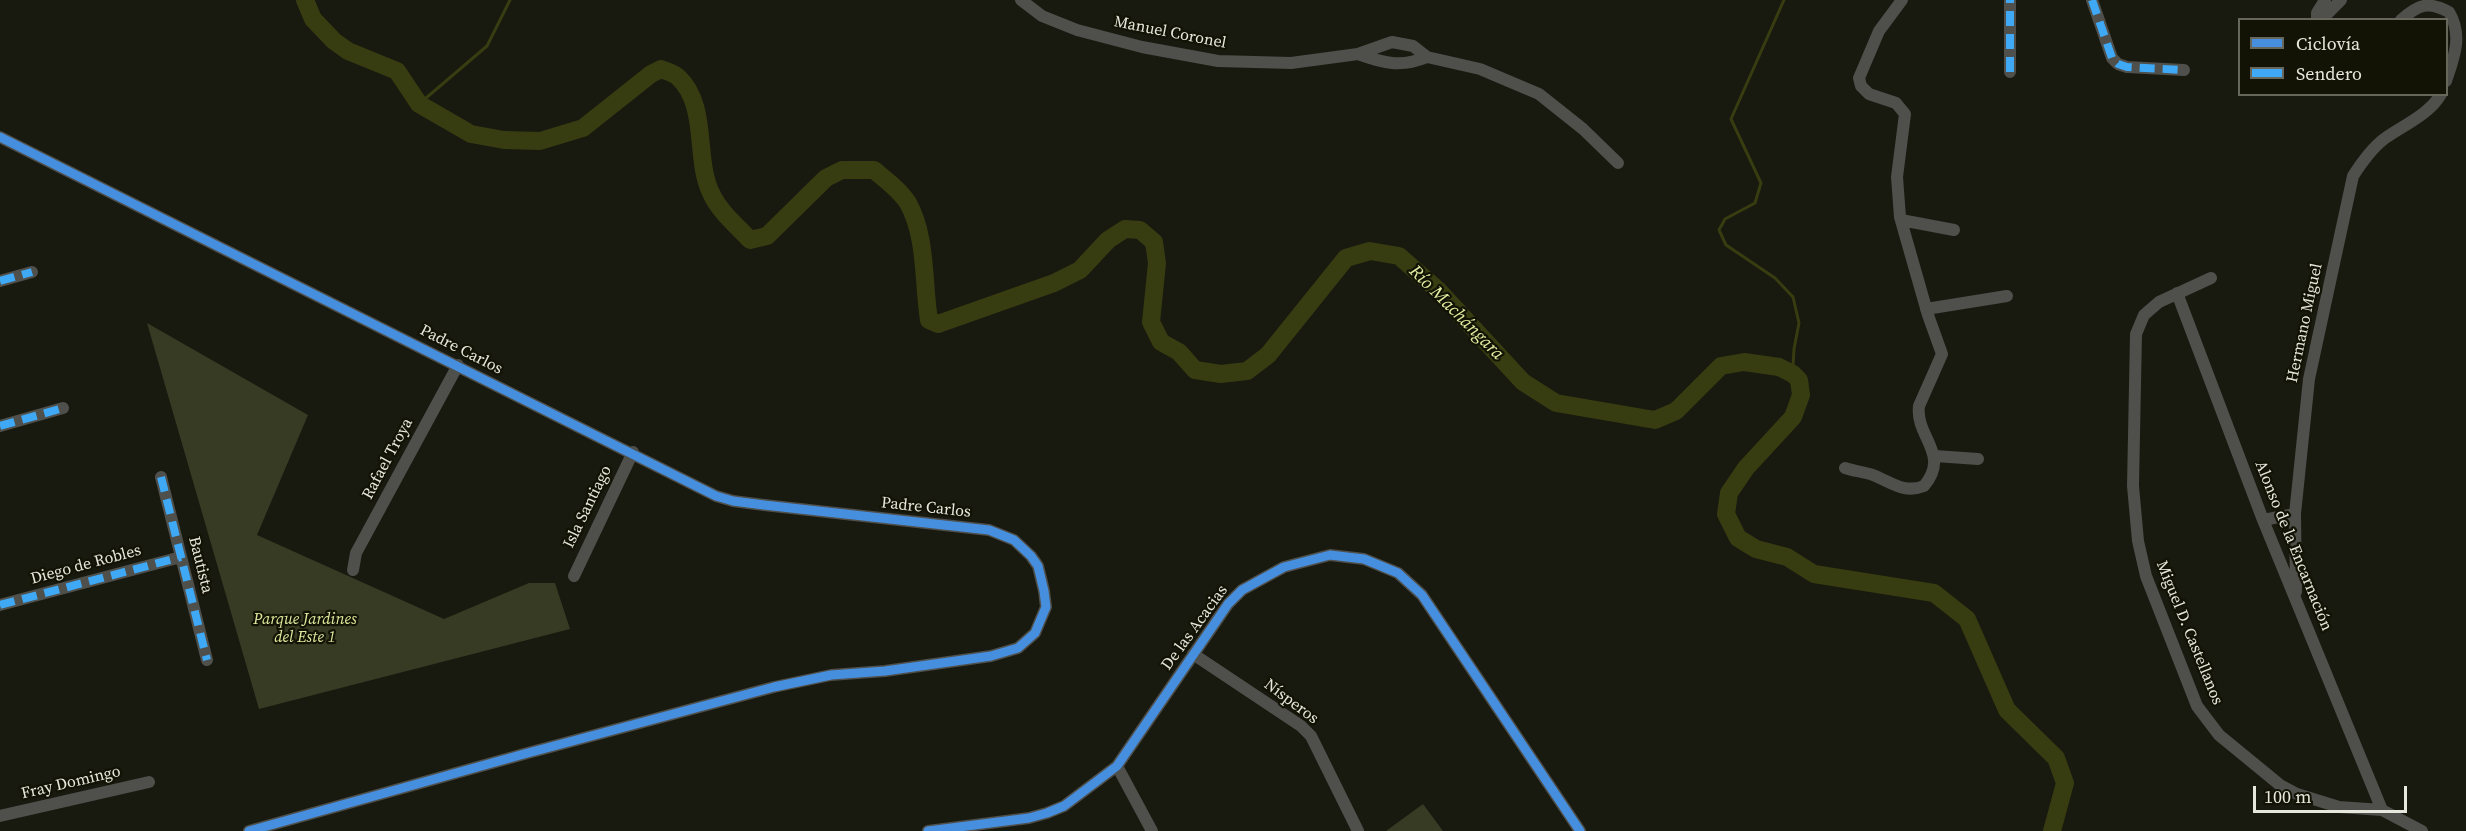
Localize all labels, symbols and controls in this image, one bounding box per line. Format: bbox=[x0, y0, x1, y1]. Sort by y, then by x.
street label: Manuel Coronel bbox=[1112, 13, 1228, 53]
legend bbox=[2238, 18, 2448, 96]
text: Ciclovía bbox=[2296, 31, 2360, 56]
text: Sendero bbox=[2296, 61, 2362, 86]
water label: Río Machángara bbox=[1404, 261, 1508, 365]
street label: Hermano Miguel bbox=[2283, 262, 2327, 384]
street label: Padre Carlos bbox=[416, 321, 506, 379]
street label: Rafael Troya bbox=[359, 415, 417, 503]
street label: Alonso de la Encarnación bbox=[2250, 458, 2336, 634]
street label: Isla Santiago bbox=[560, 463, 616, 551]
street label: Padre Carlos bbox=[880, 494, 972, 522]
street label: Bautista bbox=[184, 535, 216, 595]
street label: Diego de Robles bbox=[29, 541, 143, 589]
street label: Miguel D. Castellanos bbox=[2151, 558, 2227, 708]
street label: De las Acacias bbox=[1158, 582, 1232, 674]
park label: Parque Jardines del Este 1 bbox=[253, 610, 357, 648]
street label: Nísperos bbox=[1260, 675, 1322, 729]
street label: Fray Domingo bbox=[19, 762, 123, 804]
scale bar bbox=[2256, 774, 2410, 812]
text: 100 m bbox=[2264, 784, 2311, 809]

